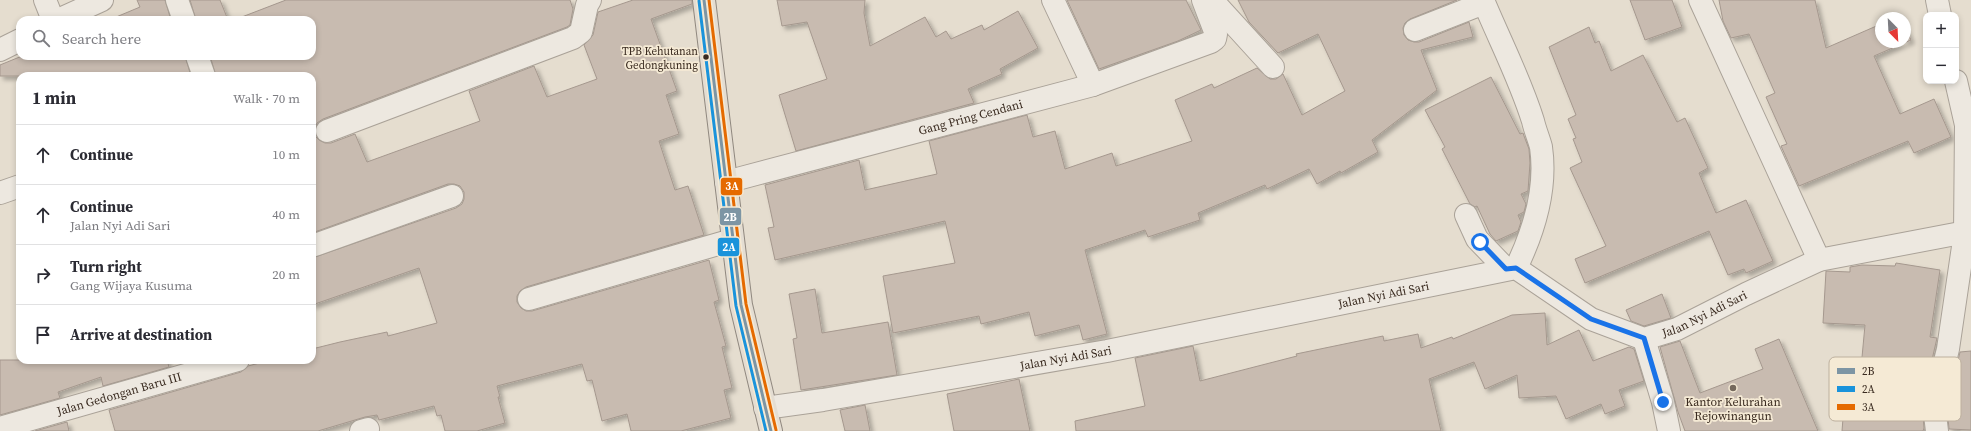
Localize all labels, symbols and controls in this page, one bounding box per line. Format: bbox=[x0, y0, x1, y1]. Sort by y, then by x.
north arrow bbox=[1875, 12, 1911, 48]
map controls bbox=[1923, 12, 1959, 84]
button: + bbox=[1923, 12, 1959, 48]
search box bbox=[16, 16, 316, 60]
icon: search bbox=[30, 27, 52, 49]
text: Search here bbox=[62, 28, 141, 49]
place label: TPB Kehutanan Gedongkuning bbox=[622, 44, 698, 73]
button: − bbox=[1923, 48, 1959, 84]
marker: TPB Kehutanan Gedongkuning bbox=[701, 52, 711, 62]
text: 1 min bbox=[32, 86, 76, 110]
text: Walk · 70 m bbox=[233, 90, 300, 107]
street label: Gang Pring Cendani bbox=[917, 96, 1025, 139]
icon: ahead bbox=[32, 144, 54, 166]
text: Continue bbox=[70, 144, 133, 165]
text: 10 m bbox=[272, 146, 300, 163]
line badge: 3A bbox=[720, 177, 743, 196]
text: 3A bbox=[725, 179, 739, 194]
text: Continue bbox=[70, 196, 133, 217]
icon: ahead bbox=[32, 204, 54, 226]
text: 40 m bbox=[272, 206, 300, 223]
line badge: 2B bbox=[719, 207, 742, 226]
text: 2B bbox=[723, 210, 737, 225]
text: Jalan Nyi Adi Sari bbox=[70, 217, 170, 234]
route start bbox=[1471, 233, 1489, 251]
line badge: 2A bbox=[717, 237, 740, 257]
text: 2A bbox=[722, 240, 736, 255]
text: Turn right bbox=[70, 256, 142, 277]
icon: right bbox=[32, 264, 54, 286]
text: 20 m bbox=[272, 266, 300, 283]
text: Gang Wijaya Kusuma bbox=[70, 277, 193, 294]
street label: Jalan Nyi Adi Sari bbox=[1336, 278, 1431, 312]
street label: Jalan Nyi Adi Sari bbox=[1659, 287, 1750, 341]
icon: arrive bbox=[32, 324, 54, 346]
text: Arrive at destination bbox=[70, 324, 212, 345]
street label: Jalan Nyi Adi Sari bbox=[1018, 342, 1114, 374]
legend bbox=[1829, 357, 1961, 421]
text: 2B bbox=[1862, 364, 1875, 379]
street label: Jalan Gedongan Baru III bbox=[54, 369, 183, 420]
text: 2A bbox=[1862, 382, 1876, 397]
marker: Kantor Kelurahan Rejowinangun bbox=[1728, 383, 1738, 393]
route end bbox=[1654, 393, 1672, 411]
place label: Kantor Kelurahan Rejowinangun bbox=[1685, 394, 1781, 424]
text: 3A bbox=[1862, 400, 1876, 415]

